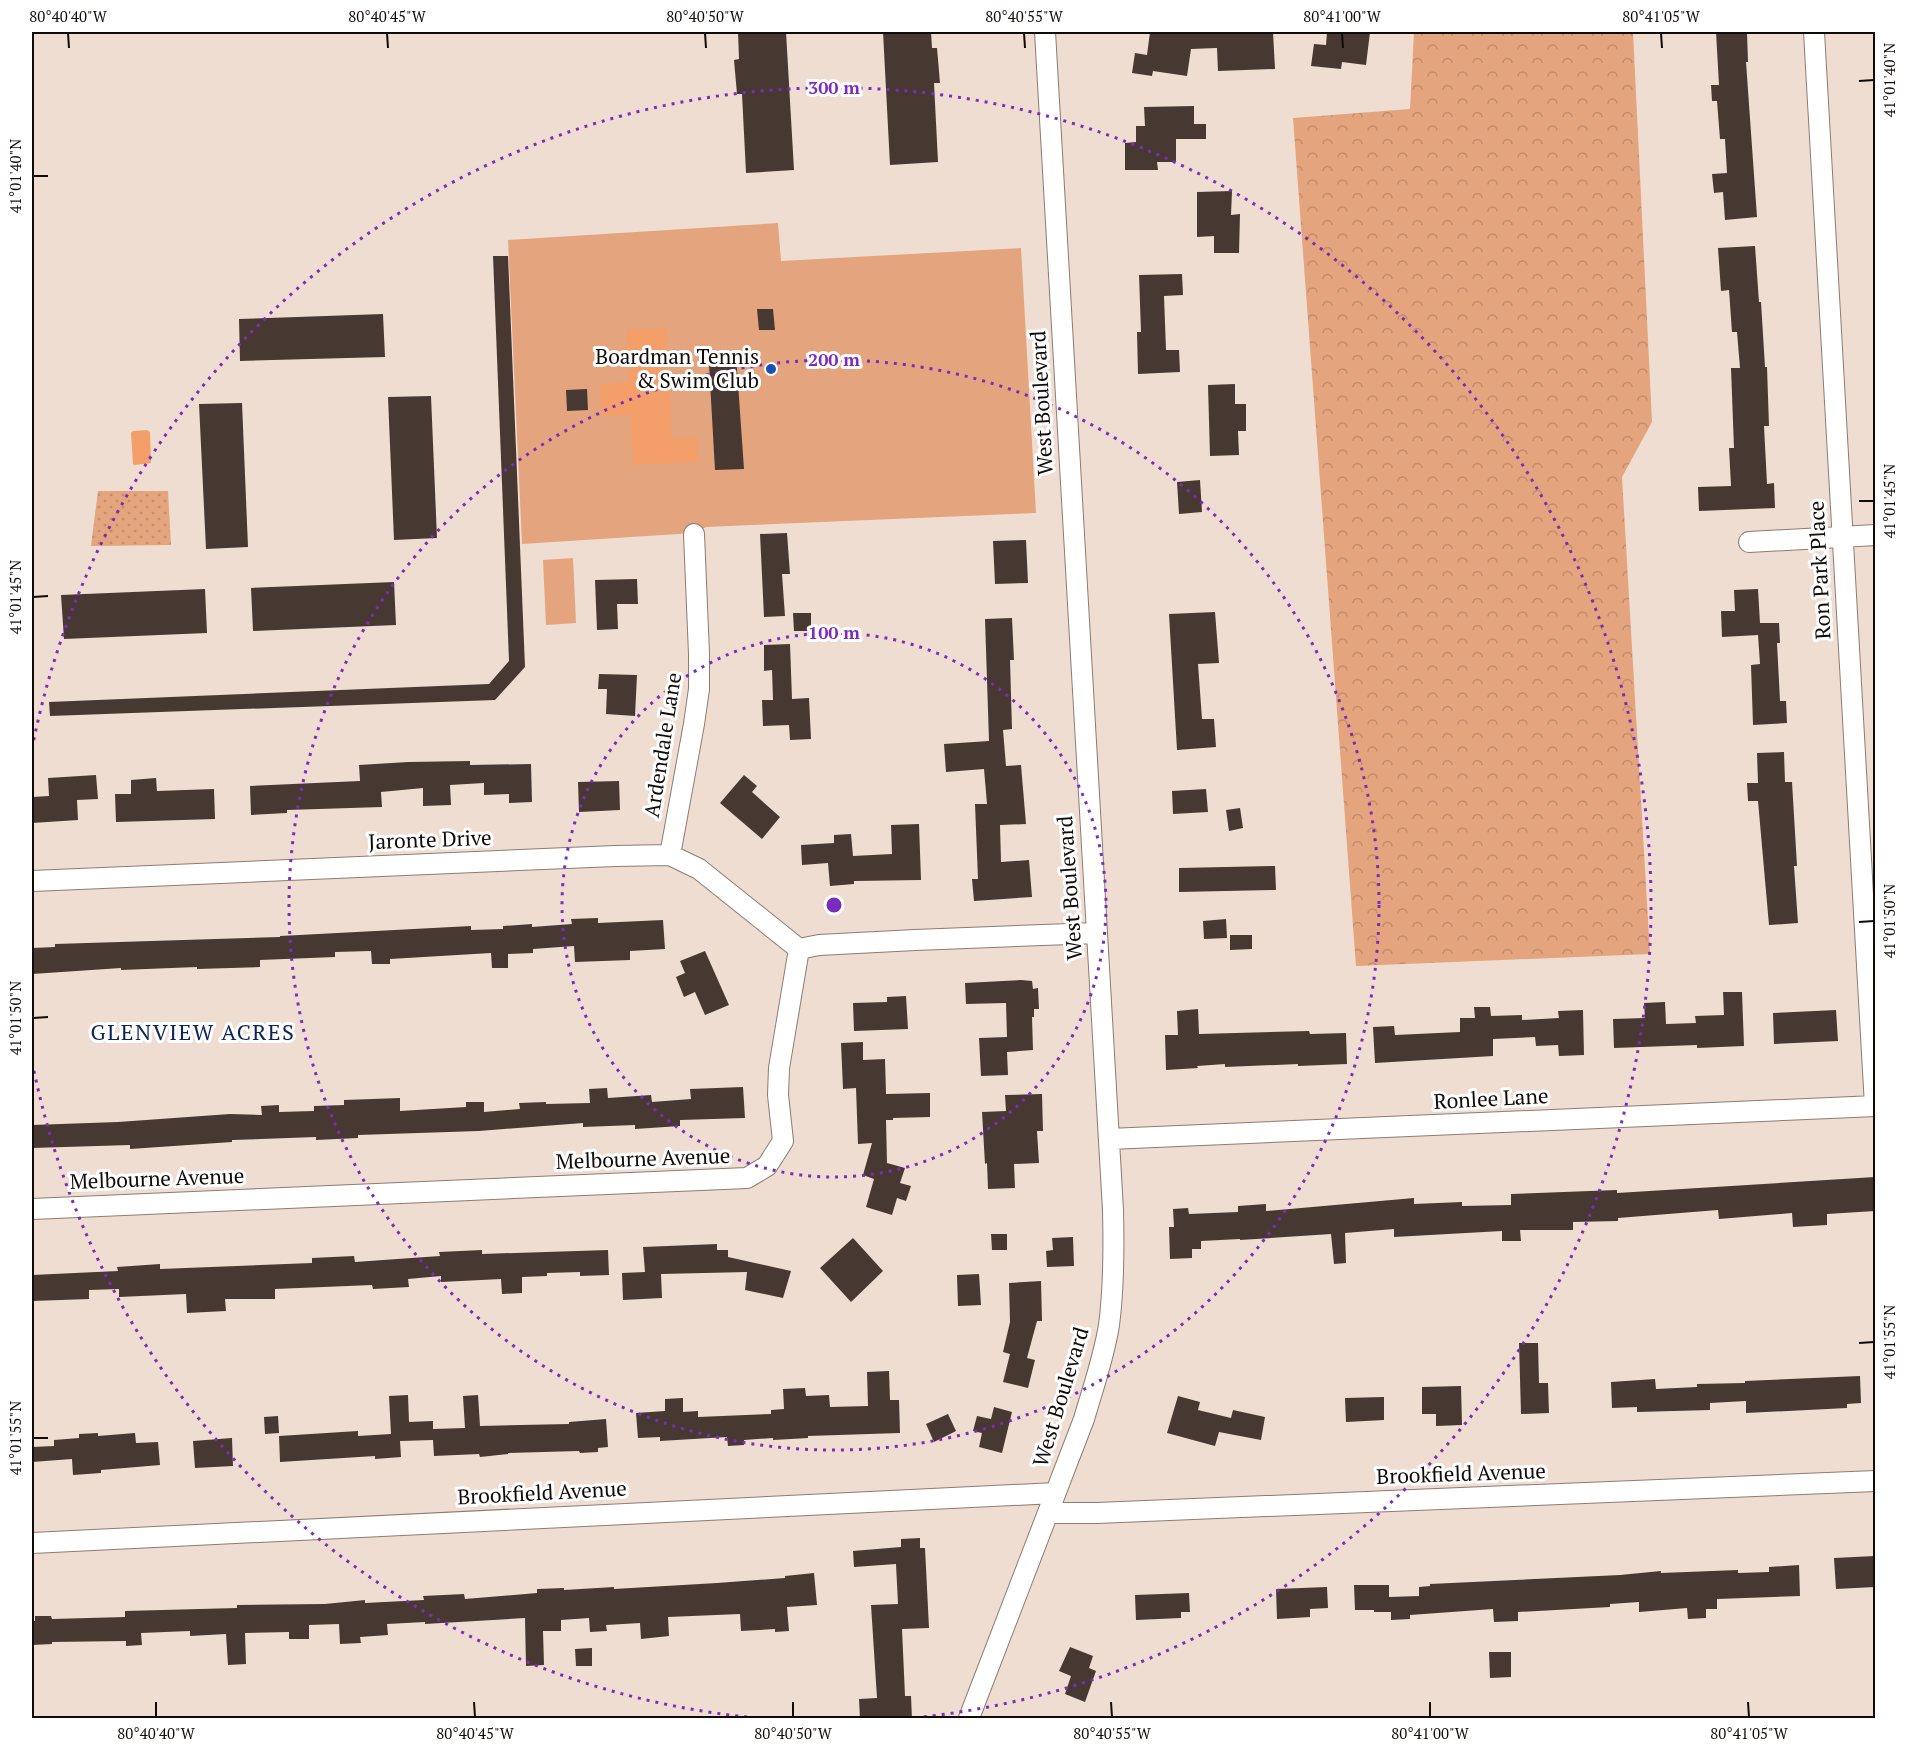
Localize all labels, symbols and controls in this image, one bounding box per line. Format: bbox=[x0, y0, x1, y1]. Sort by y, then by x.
text: 80°40'40"W bbox=[29, 6, 108, 26]
text: 80°40'45"W bbox=[348, 6, 427, 26]
text: 80°40'50"W bbox=[666, 6, 745, 26]
text: 80°40'55"W bbox=[985, 6, 1064, 26]
text: 80°41'00"W bbox=[1303, 6, 1382, 26]
text: 80°41'05"W bbox=[1622, 6, 1701, 26]
text: 41°01'40"N bbox=[1879, 43, 1899, 117]
text: 300 m bbox=[808, 75, 860, 99]
text: 41°01'40"N bbox=[5, 139, 25, 213]
street label: West Boulevard bbox=[1023, 330, 1059, 476]
place label: Boardman Tennis & Swim Club bbox=[595, 342, 759, 394]
text: 200 m bbox=[808, 347, 860, 371]
marker: Boardman Tennis & Swim Club bbox=[764, 362, 778, 376]
text: 41°01'45"N bbox=[1879, 464, 1899, 538]
street label: Ron Park Place bbox=[1801, 500, 1837, 640]
text: 41°01'45"N bbox=[5, 560, 25, 634]
text: 100 m bbox=[808, 620, 860, 644]
street label: Ardendale Lane bbox=[637, 670, 687, 819]
street label: West Boulevard bbox=[1050, 814, 1088, 961]
street label: Jaronte Drive bbox=[368, 823, 492, 855]
text: 41°01'50"N bbox=[1879, 884, 1899, 958]
centre of rings bbox=[824, 895, 844, 915]
text: 41°01'50"N bbox=[5, 981, 25, 1055]
district label: GLENVIEW ACRES bbox=[91, 1017, 295, 1046]
street label: Ronlee Lane bbox=[1433, 1081, 1549, 1115]
street label: Melbourne Avenue bbox=[555, 1141, 731, 1175]
street label: Melbourne Avenue bbox=[69, 1161, 245, 1195]
text: 41°01'55"N bbox=[1879, 1305, 1899, 1379]
street label: West Boulevard bbox=[1025, 1323, 1095, 1470]
text: 41°01'55"N bbox=[5, 1401, 25, 1475]
street label: Brookfield Avenue bbox=[1376, 1456, 1546, 1490]
street label: Brookfield Avenue bbox=[457, 1474, 627, 1510]
text: 80°40'40"W bbox=[117, 1723, 196, 1743]
text: 80°40'45"W bbox=[436, 1723, 515, 1743]
text: 80°40'50"W bbox=[754, 1723, 833, 1743]
text: 80°40'55"W bbox=[1073, 1723, 1152, 1743]
text: 80°41'00"W bbox=[1391, 1723, 1470, 1743]
text: 80°41'05"W bbox=[1710, 1723, 1789, 1743]

